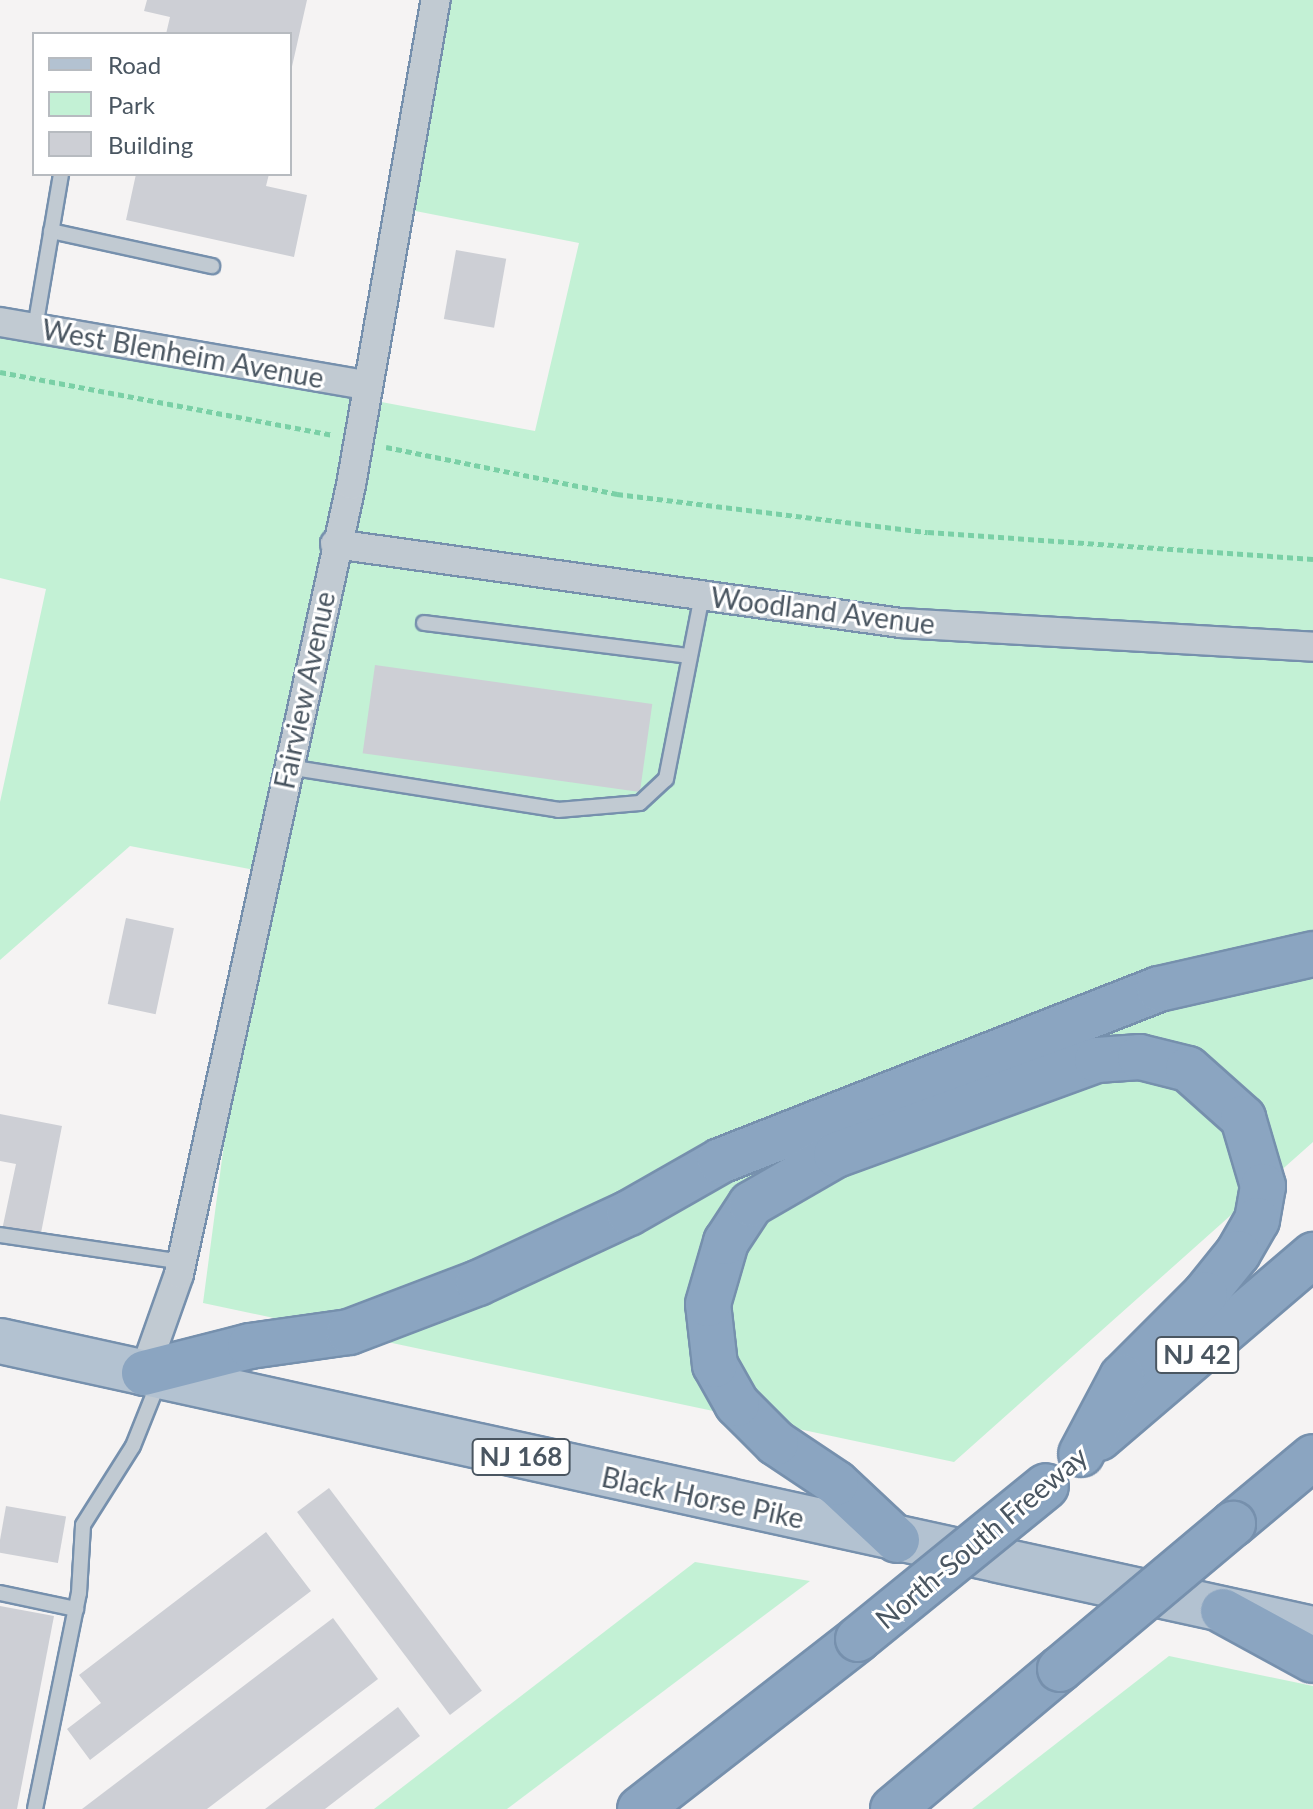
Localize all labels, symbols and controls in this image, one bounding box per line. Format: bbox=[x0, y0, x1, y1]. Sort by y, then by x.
legend bbox=[32, 32, 292, 176]
text: Road bbox=[108, 50, 161, 79]
text: Park bbox=[108, 90, 155, 119]
text: Building bbox=[108, 130, 193, 159]
street label: West Blenheim Avenue bbox=[39, 312, 327, 394]
street label: Woodland Avenue bbox=[709, 580, 937, 640]
street label: Fairview Avenue bbox=[267, 588, 341, 792]
road number: NJ 42 bbox=[1155, 1333, 1239, 1377]
road number: NJ 168 bbox=[471, 1435, 571, 1479]
street label: North-South Freeway bbox=[868, 1439, 1094, 1635]
street label: Black Horse Pike bbox=[599, 1459, 807, 1535]

